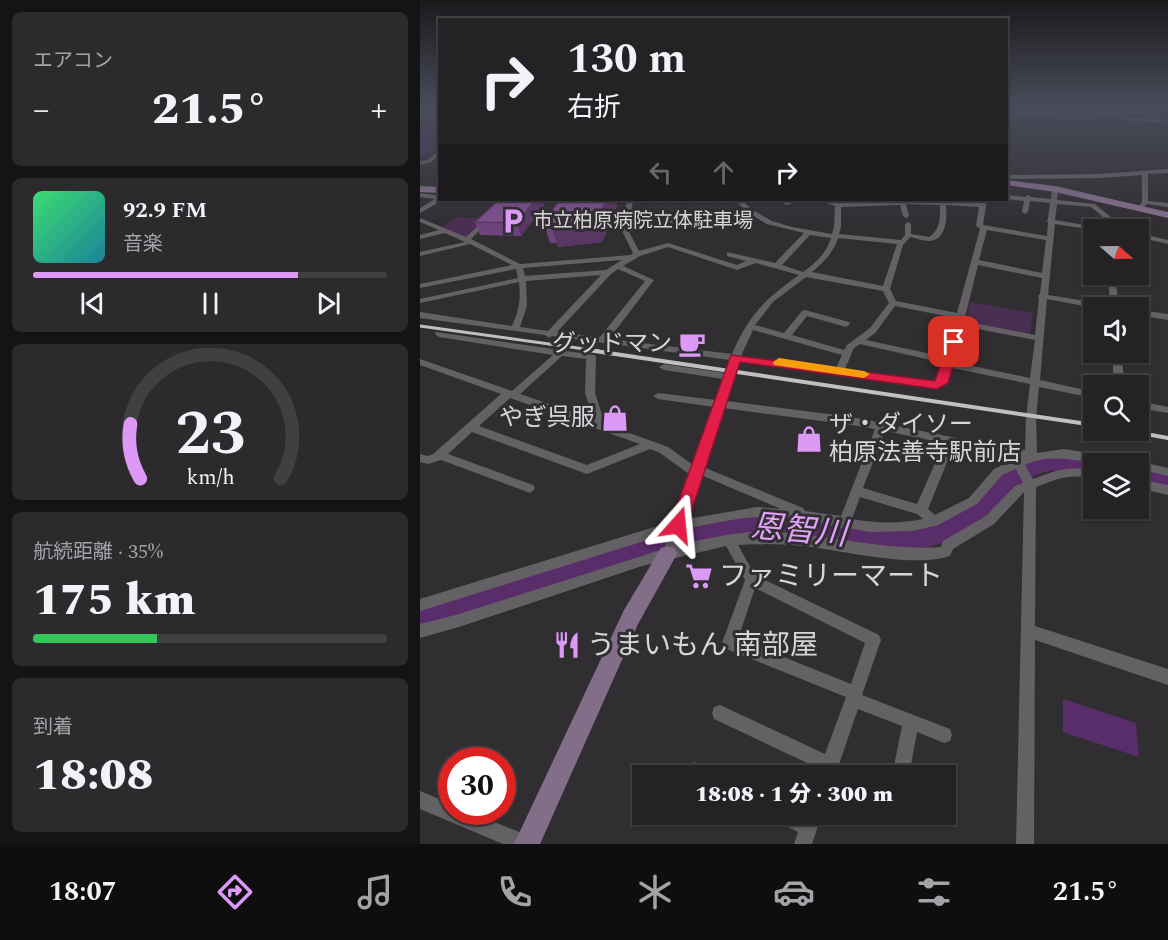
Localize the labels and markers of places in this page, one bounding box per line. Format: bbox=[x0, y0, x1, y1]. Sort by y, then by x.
parking icon: 市立柏原病院立体駐車場 bbox=[498, 206, 528, 236]
place label: 市立柏原病院立体駐車場 bbox=[533, 206, 753, 236]
pin bbox=[928, 316, 979, 367]
place label: グッドマン bbox=[552, 326, 672, 362]
cafe icon: グッドマン bbox=[677, 329, 707, 359]
place label: やぎ呉服 bbox=[499, 400, 595, 436]
shop icon: やぎ呉服 bbox=[600, 403, 630, 433]
place label: ザ・ダイソー 柏原法善寺駅前店 bbox=[829, 407, 1021, 471]
shop icon: ザ・ダイソー 柏原法善寺駅前店 bbox=[794, 424, 824, 454]
place label: ファミリーマート bbox=[719, 555, 943, 598]
supermarket icon: ファミリーマート bbox=[684, 561, 714, 591]
place label: うまいもん 南部屋 bbox=[587, 624, 818, 667]
restaurant icon: うまいもん 南部屋 bbox=[552, 630, 582, 660]

